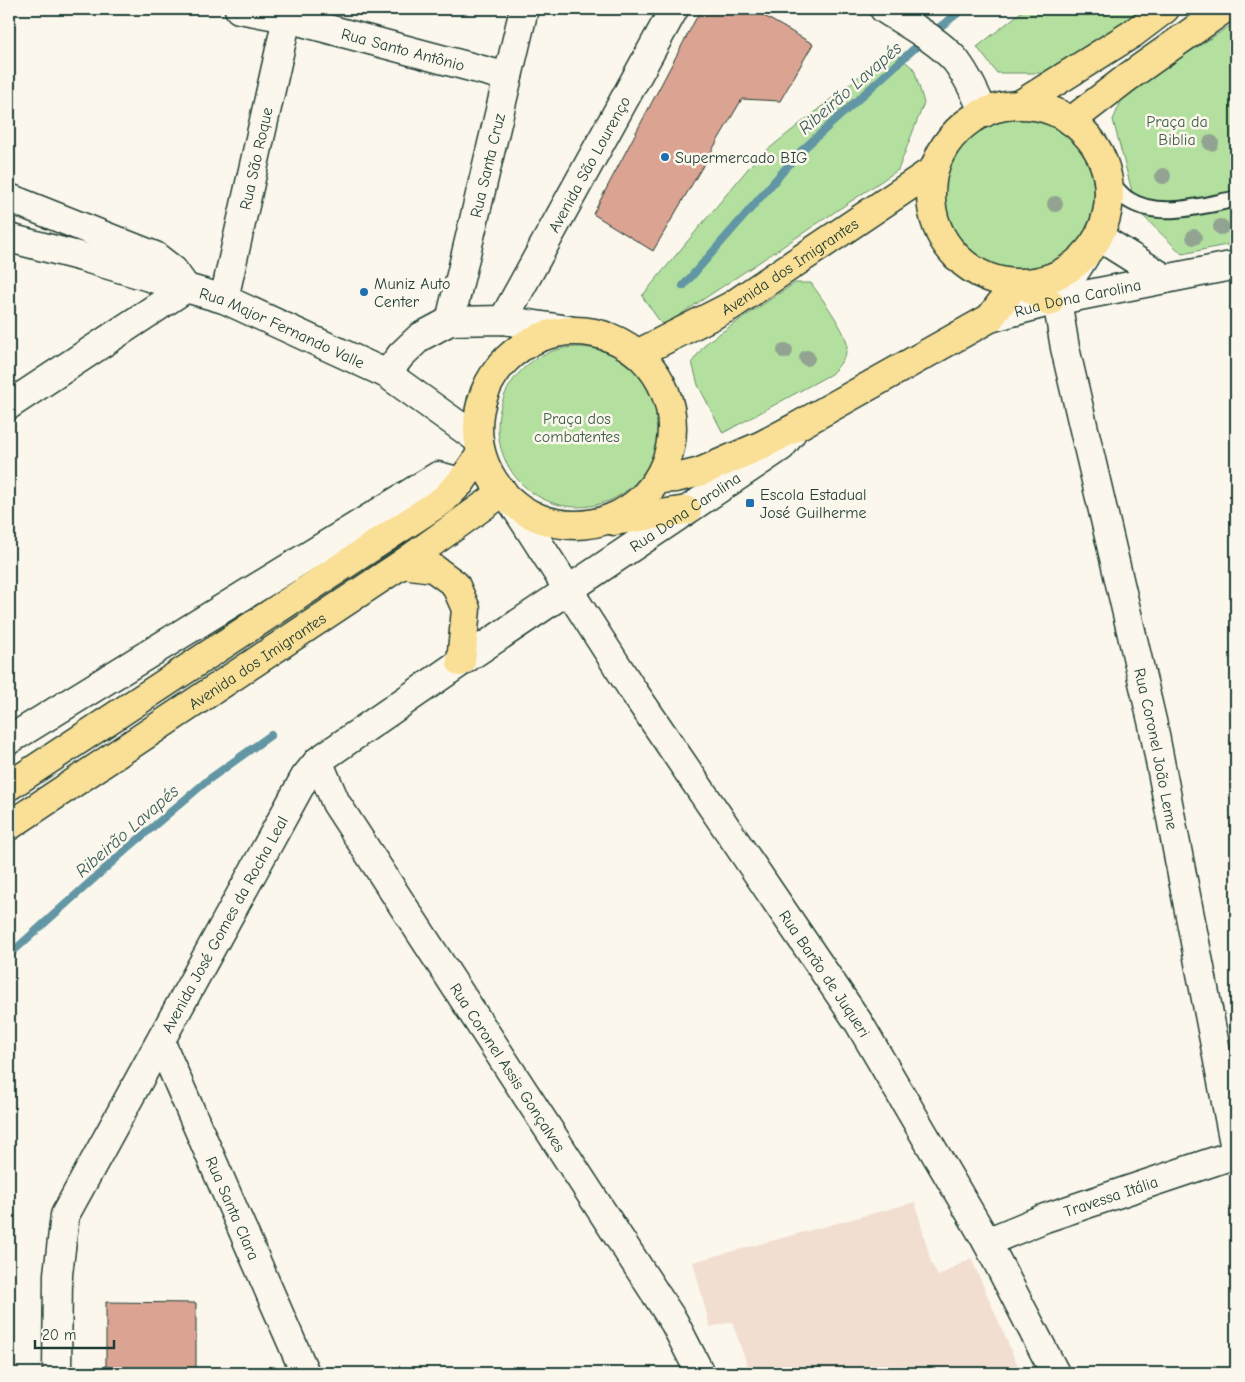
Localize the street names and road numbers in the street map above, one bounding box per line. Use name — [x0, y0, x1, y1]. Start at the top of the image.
street label: Rua Santo Antônio — [339, 25, 467, 75]
street label: Avenida São Lourenço — [545, 93, 634, 236]
street label: Rua São Roque — [236, 106, 277, 212]
street label: Rua Santa Cruz — [467, 112, 509, 219]
street label: Avenida dos Imigrantes — [719, 215, 862, 319]
street label: Rua Dona Carolina — [1012, 276, 1143, 321]
street label: Rua Major Fernando Valle — [197, 284, 367, 372]
street label: Rua Dona Carolina — [627, 469, 744, 556]
street label: Avenida dos Imigrantes — [186, 609, 330, 714]
street label: Rua Coronel João Leme — [1130, 666, 1181, 831]
street label: Avenida José Gomes da Rocha Leal — [159, 813, 292, 1036]
street label: Rua Barão de Juqueri — [775, 907, 873, 1041]
street label: Rua Coronel Assis Gonçalves — [446, 980, 569, 1156]
street label: Rua Santa Clara — [202, 1154, 263, 1263]
street label: Travessa Itália — [1062, 1173, 1160, 1221]

